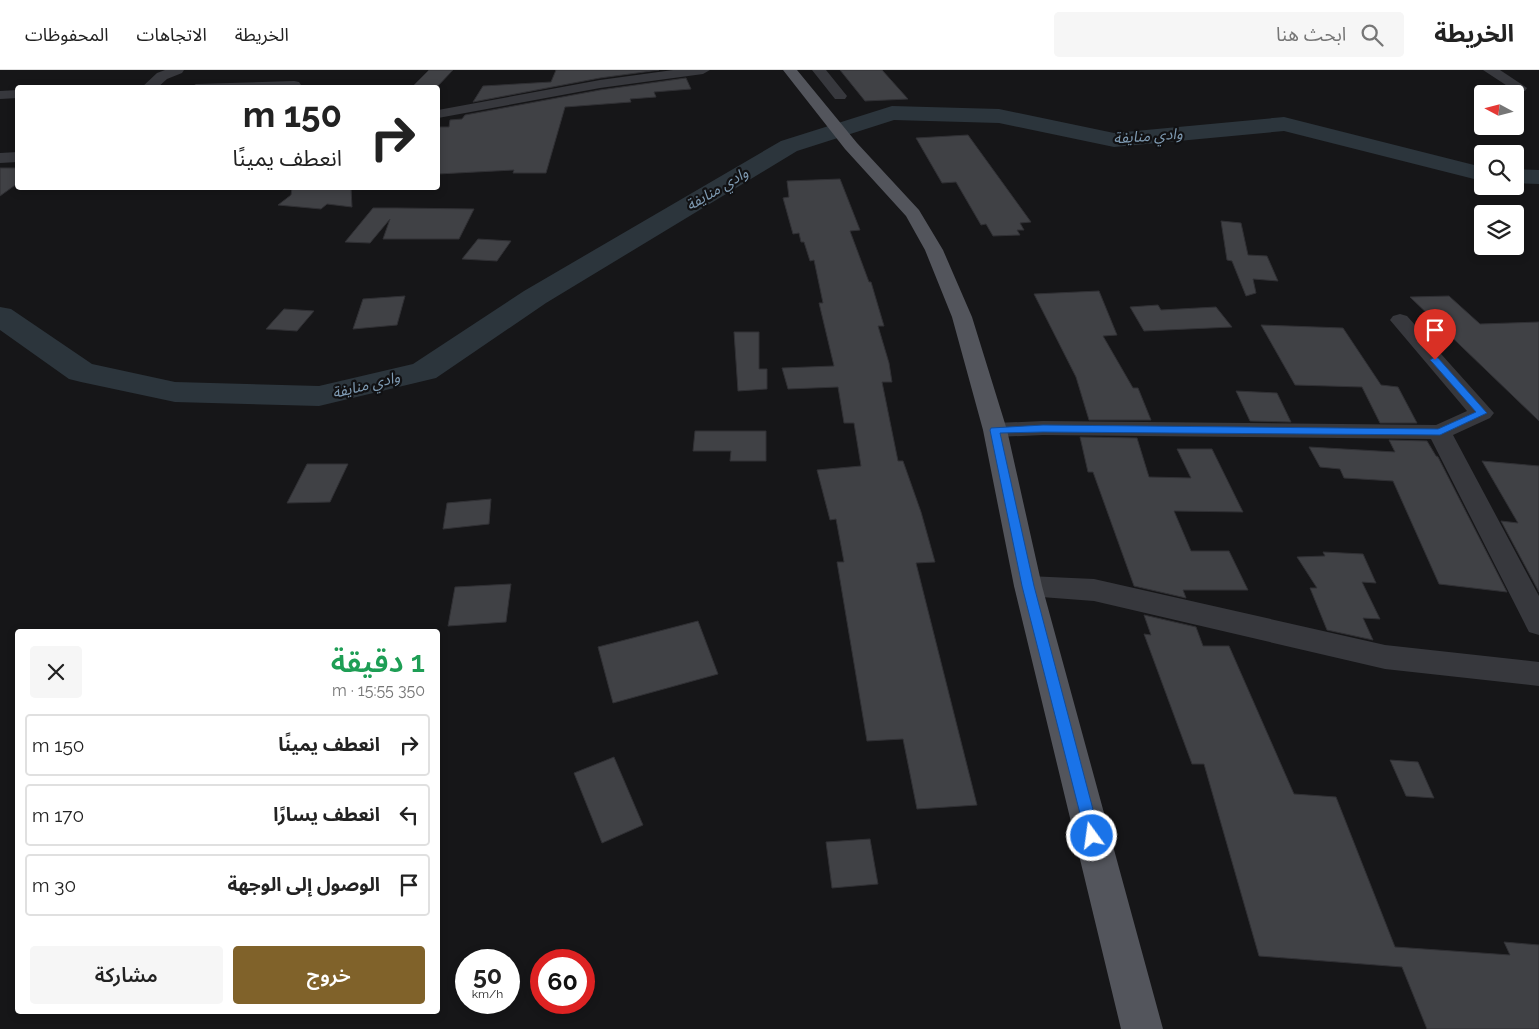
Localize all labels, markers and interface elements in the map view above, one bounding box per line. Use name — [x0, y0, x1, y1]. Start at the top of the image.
search box — [1054, 12, 1404, 57]
text: الخريطة — [1434, 19, 1514, 48]
icon: search — [1358, 21, 1386, 49]
text: ابحث هنا — [1276, 23, 1346, 45]
text: المحفوظات — [25, 24, 109, 45]
text: الاتجاهات — [137, 24, 207, 45]
text: الخريطة — [235, 24, 289, 45]
north arrow — [1474, 85, 1524, 135]
map controls — [1474, 85, 1524, 255]
text: 150 m — [243, 94, 342, 135]
icon: right — [360, 105, 425, 170]
water label: وادي منايفة — [1113, 125, 1184, 150]
text: انعطف يمينًا — [233, 145, 342, 171]
button: search — [1474, 145, 1524, 195]
water label: وادي منايفة — [683, 163, 753, 217]
button: layers — [1474, 205, 1524, 255]
pin — [1414, 309, 1456, 360]
icon: arrive — [1421, 316, 1449, 344]
water label: وادي منايفة — [330, 368, 403, 405]
text: 1 دقيقة — [331, 644, 425, 679]
button: close — [30, 646, 82, 698]
text: 350 m · 15:55 — [332, 681, 425, 700]
icon: right — [395, 731, 423, 759]
text: انعطف يمينًا — [278, 733, 380, 755]
text: 150 m — [32, 734, 84, 756]
icon: left — [395, 801, 423, 829]
text: انعطف يسارًا — [273, 803, 380, 825]
text: 170 m — [32, 804, 84, 826]
position arrow — [1065, 809, 1117, 861]
icon: arrive — [395, 871, 423, 899]
text: الوصول إلى الوجهة — [227, 873, 380, 895]
text: 30 m — [32, 874, 76, 896]
button: مشاركة — [30, 946, 223, 1004]
button: خروج — [233, 946, 425, 1004]
speed limit sign: 60 — [530, 949, 595, 1014]
text: 50 — [473, 960, 502, 990]
text: km/h — [472, 987, 503, 1001]

